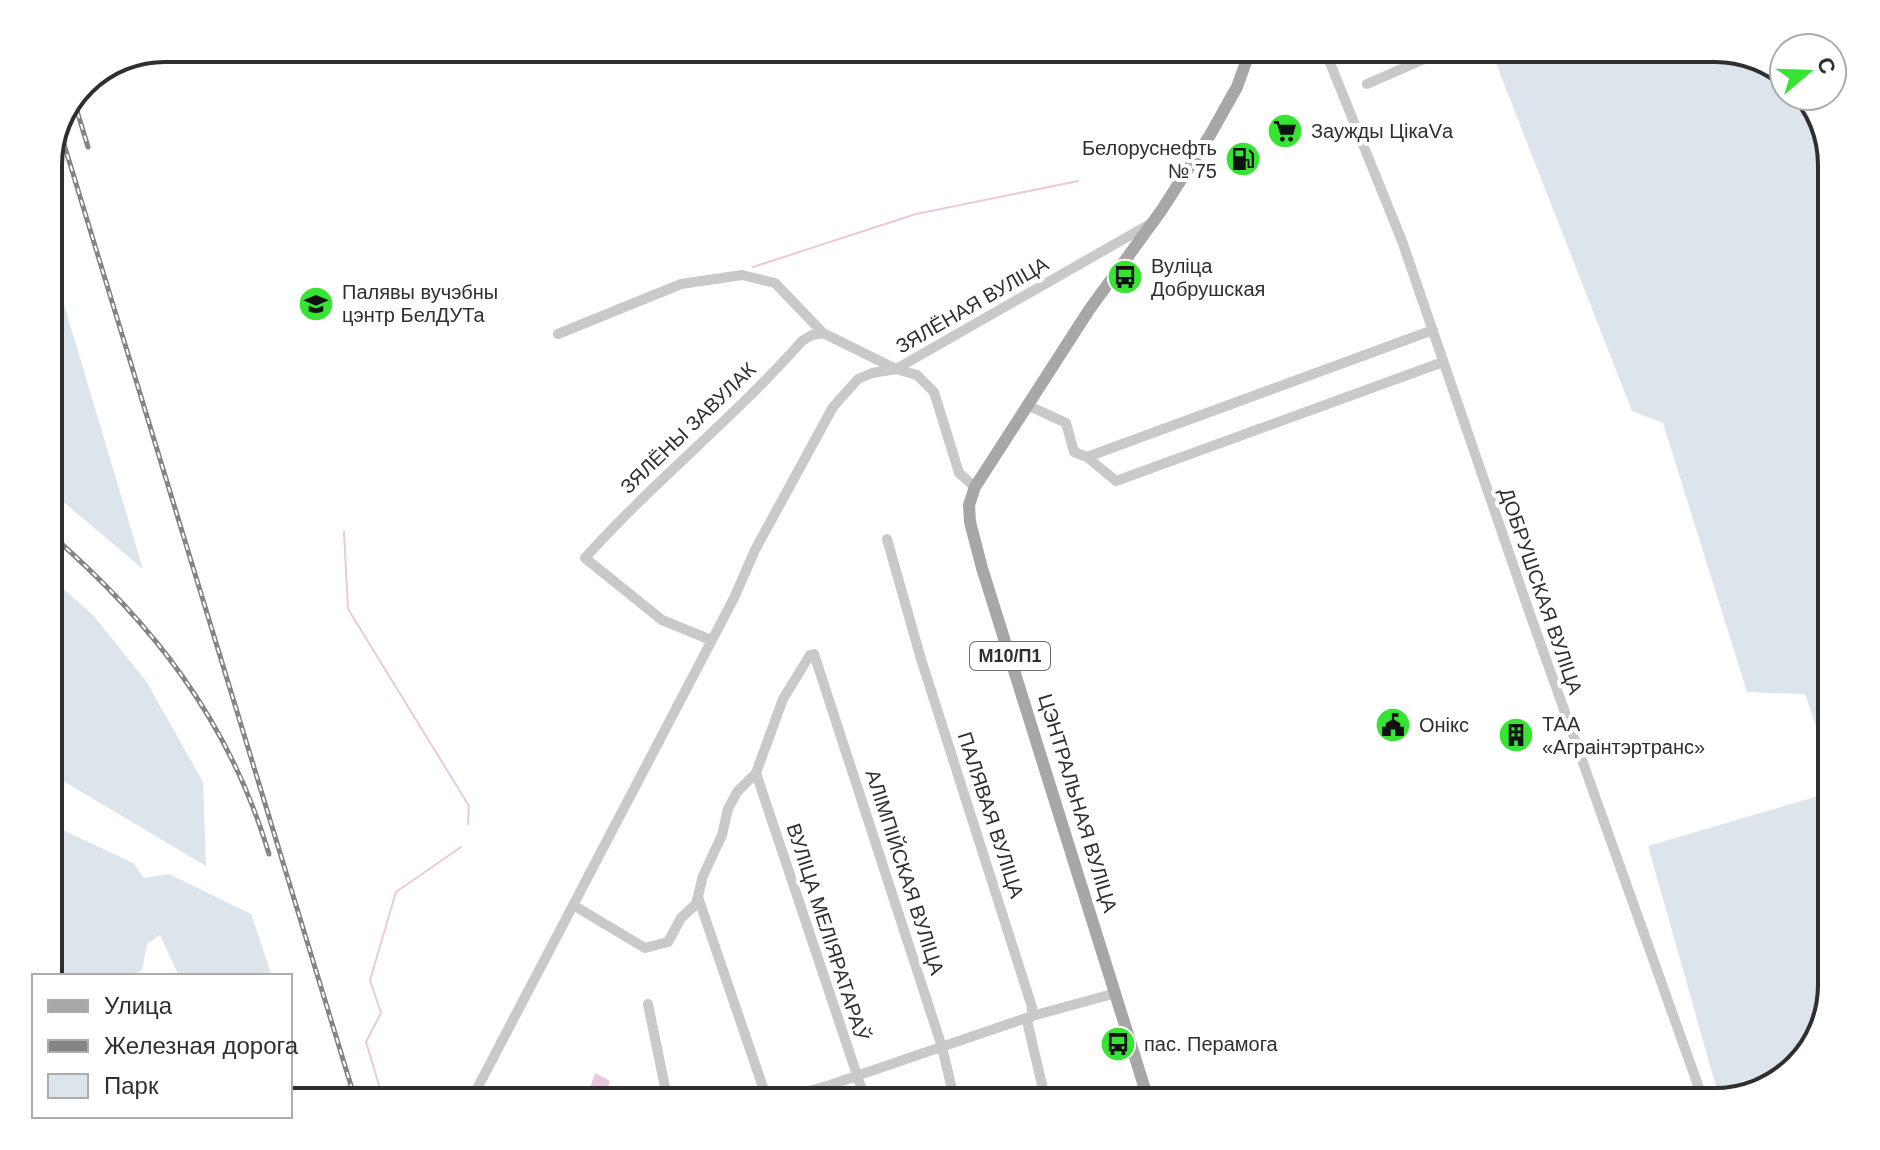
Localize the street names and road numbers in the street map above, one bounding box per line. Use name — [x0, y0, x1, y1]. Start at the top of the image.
street label: ЗЯЛЁНАЯ ВУЛІЦА — [892, 252, 1053, 358]
street label: ЗЯЛЁНЫ ЗАВУЛАК — [616, 358, 760, 498]
street label: ДОБРУШСКАЯ ВУЛІЦА — [1495, 485, 1587, 698]
road number: М10/П1 — [970, 642, 1050, 670]
street label: ЦЭНТРАЛЬНАЯ ВУЛІЦА — [1034, 691, 1122, 915]
street label: ПАЛЯВАЯ ВУЛІЦА — [954, 729, 1028, 901]
street label: АЛІМПІЙСКАЯ ВУЛІЦА — [861, 766, 950, 978]
street label: ВУЛІЦА МЕЛІЯРАТАРАЎ — [782, 820, 875, 1044]

